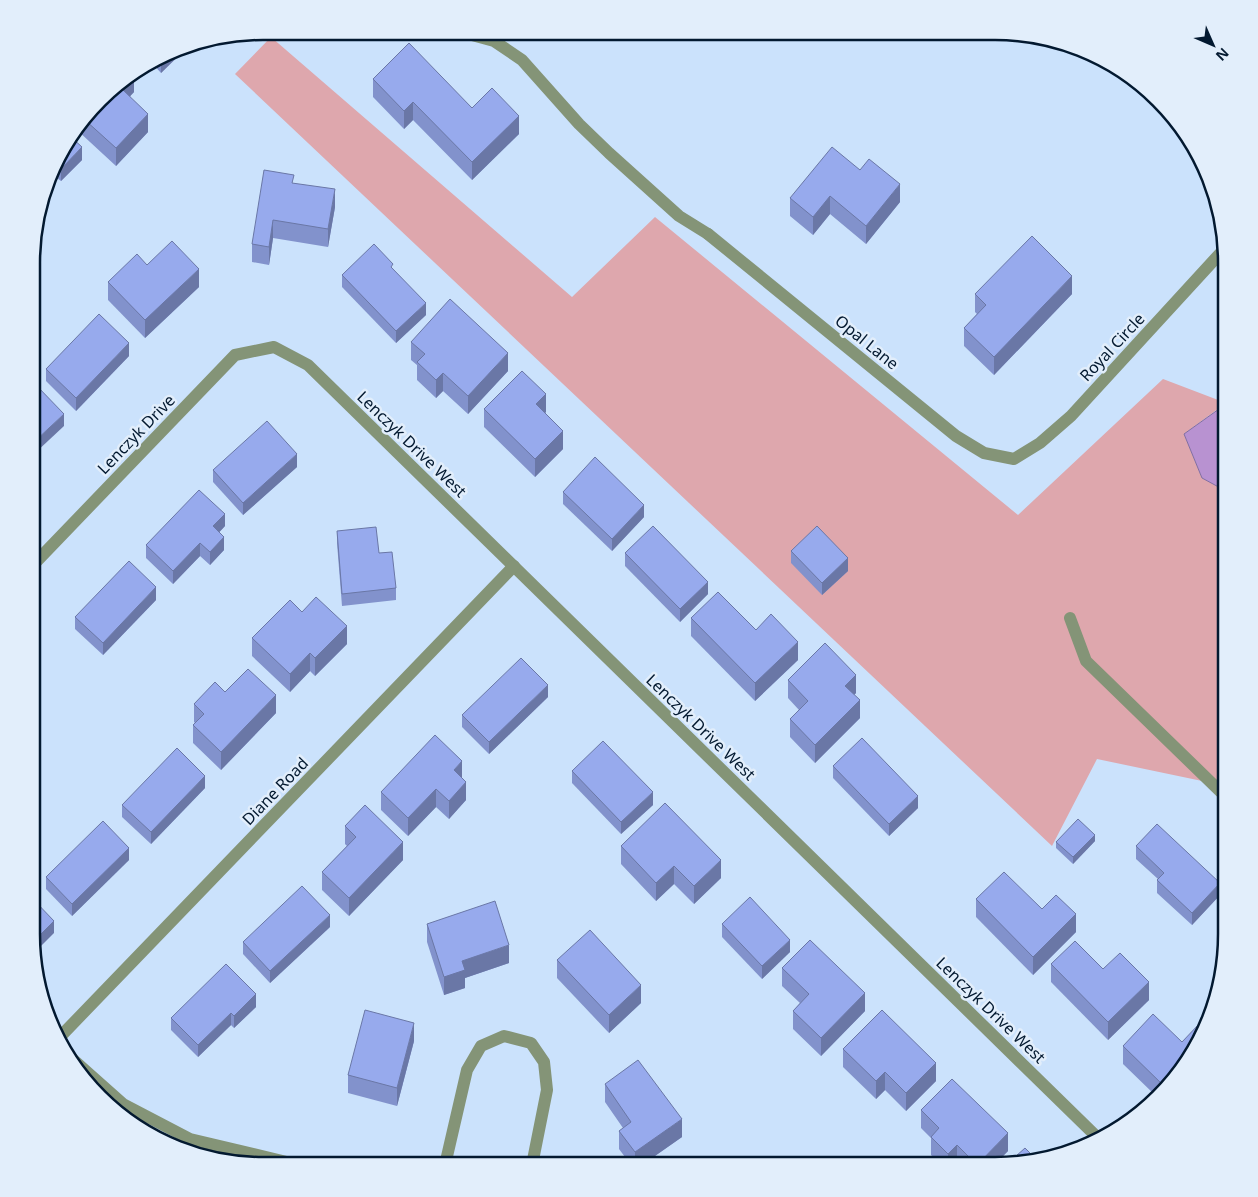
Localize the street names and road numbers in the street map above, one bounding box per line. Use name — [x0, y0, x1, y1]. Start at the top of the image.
street label: Royal Circle — [1075, 308, 1149, 386]
street label: Opal Lane — [831, 310, 903, 374]
street label: Lenczyk Drive West — [353, 386, 472, 502]
street label: Lenczyk Drive — [92, 389, 180, 479]
street label: Lenczyk Drive West — [642, 669, 761, 785]
street label: Diane Road — [237, 752, 313, 830]
street label: Lenczyk Drive West — [932, 952, 1051, 1068]

